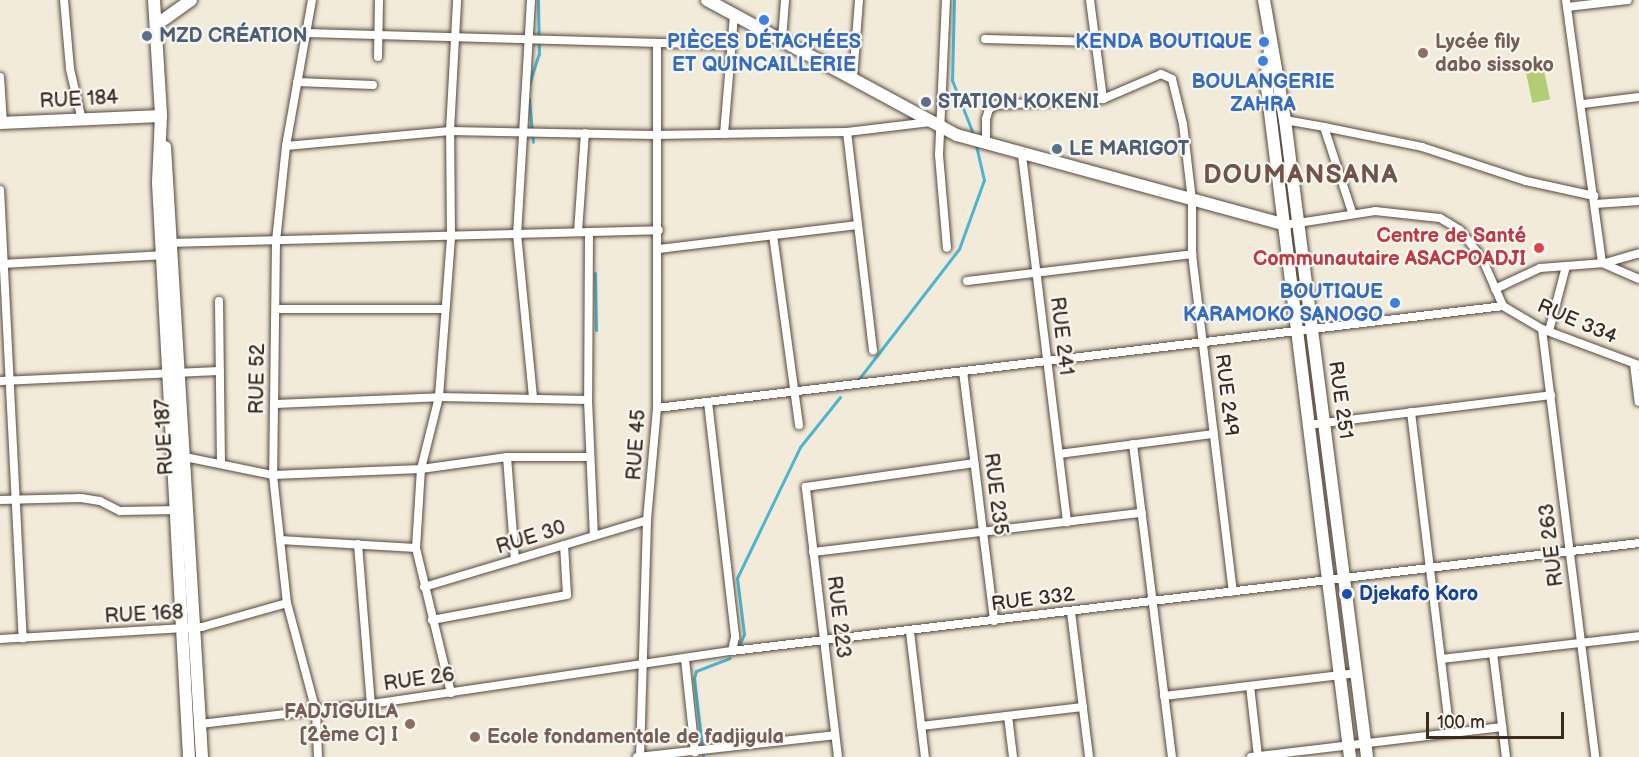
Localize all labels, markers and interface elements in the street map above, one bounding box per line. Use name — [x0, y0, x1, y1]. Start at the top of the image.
marker: PIÈCES DÉTACHÉES ET QUINCAILLERIE — [757, 13, 771, 27]
place label: MZD CRÉATION — [159, 24, 307, 48]
marker: MZD CRÉATION — [140, 29, 154, 43]
place label: PIÈCES DÉTACHÉES ET QUINCAILLERIE — [667, 30, 861, 77]
place label: KENDA BOUTIQUE — [1075, 30, 1252, 54]
place label: Lycée fily dabo sissoko — [1435, 30, 1554, 77]
marker: KENDA BOUTIQUE — [1257, 35, 1271, 49]
marker: Lycée fily dabo sissoko — [1416, 46, 1430, 60]
marker: BOULANGERIE ZAHRA — [1256, 54, 1270, 68]
place label: BOULANGERIE ZAHRA — [1192, 70, 1334, 117]
street label: RUE 184 — [39, 86, 119, 114]
place label: STATION KOKENI — [938, 90, 1099, 114]
marker: STATION KOKENI — [919, 95, 933, 109]
place label: LE MARIGOT — [1069, 137, 1189, 161]
marker: LE MARIGOT — [1050, 142, 1064, 156]
district label: DOUMANSANA — [1203, 160, 1399, 192]
place label: Centre de Santé Communautaire ASACPOADJI — [1253, 225, 1526, 272]
marker: Centre de Santé Communautaire ASACPOADJI — [1530, 239, 1548, 257]
place label: BOUTIQUE KARAMOKO SANOGO — [1183, 280, 1383, 327]
street label: RUE 334 — [1534, 294, 1620, 350]
street label: RUE 241 — [1044, 295, 1078, 377]
marker: BOUTIQUE KARAMOKO SANOGO — [1388, 296, 1402, 310]
street label: RUE 52 — [245, 343, 271, 415]
street label: RUE 249 — [1209, 352, 1243, 438]
street label: RUE 251 — [1323, 359, 1357, 441]
street label: RUE 187 — [151, 398, 179, 476]
street label: RUE 45 — [623, 409, 651, 481]
street label: RUE 235 — [978, 452, 1012, 536]
street label: RUE 263 — [1535, 502, 1569, 588]
street label: RUE 30 — [493, 516, 569, 560]
street label: RUE 223 — [821, 574, 855, 660]
place label: Djekafo Koro — [1359, 582, 1478, 606]
street label: RUE 332 — [990, 583, 1076, 617]
marker: Djekafo Koro — [1340, 587, 1354, 601]
street label: RUE 168 — [104, 601, 184, 629]
street label: RUE 26 — [382, 663, 456, 697]
place label: FADJIGUILA [2ème C] I — [284, 700, 398, 747]
scale bar — [1429, 700, 1567, 738]
text: 100 m — [1437, 712, 1485, 733]
marker: FADJIGUILA [2ème C] I — [403, 717, 417, 731]
place label: Ecole fondamentale de fadjigula — [487, 725, 784, 749]
marker: Ecole fondamentale de fadjigula — [468, 730, 482, 744]

